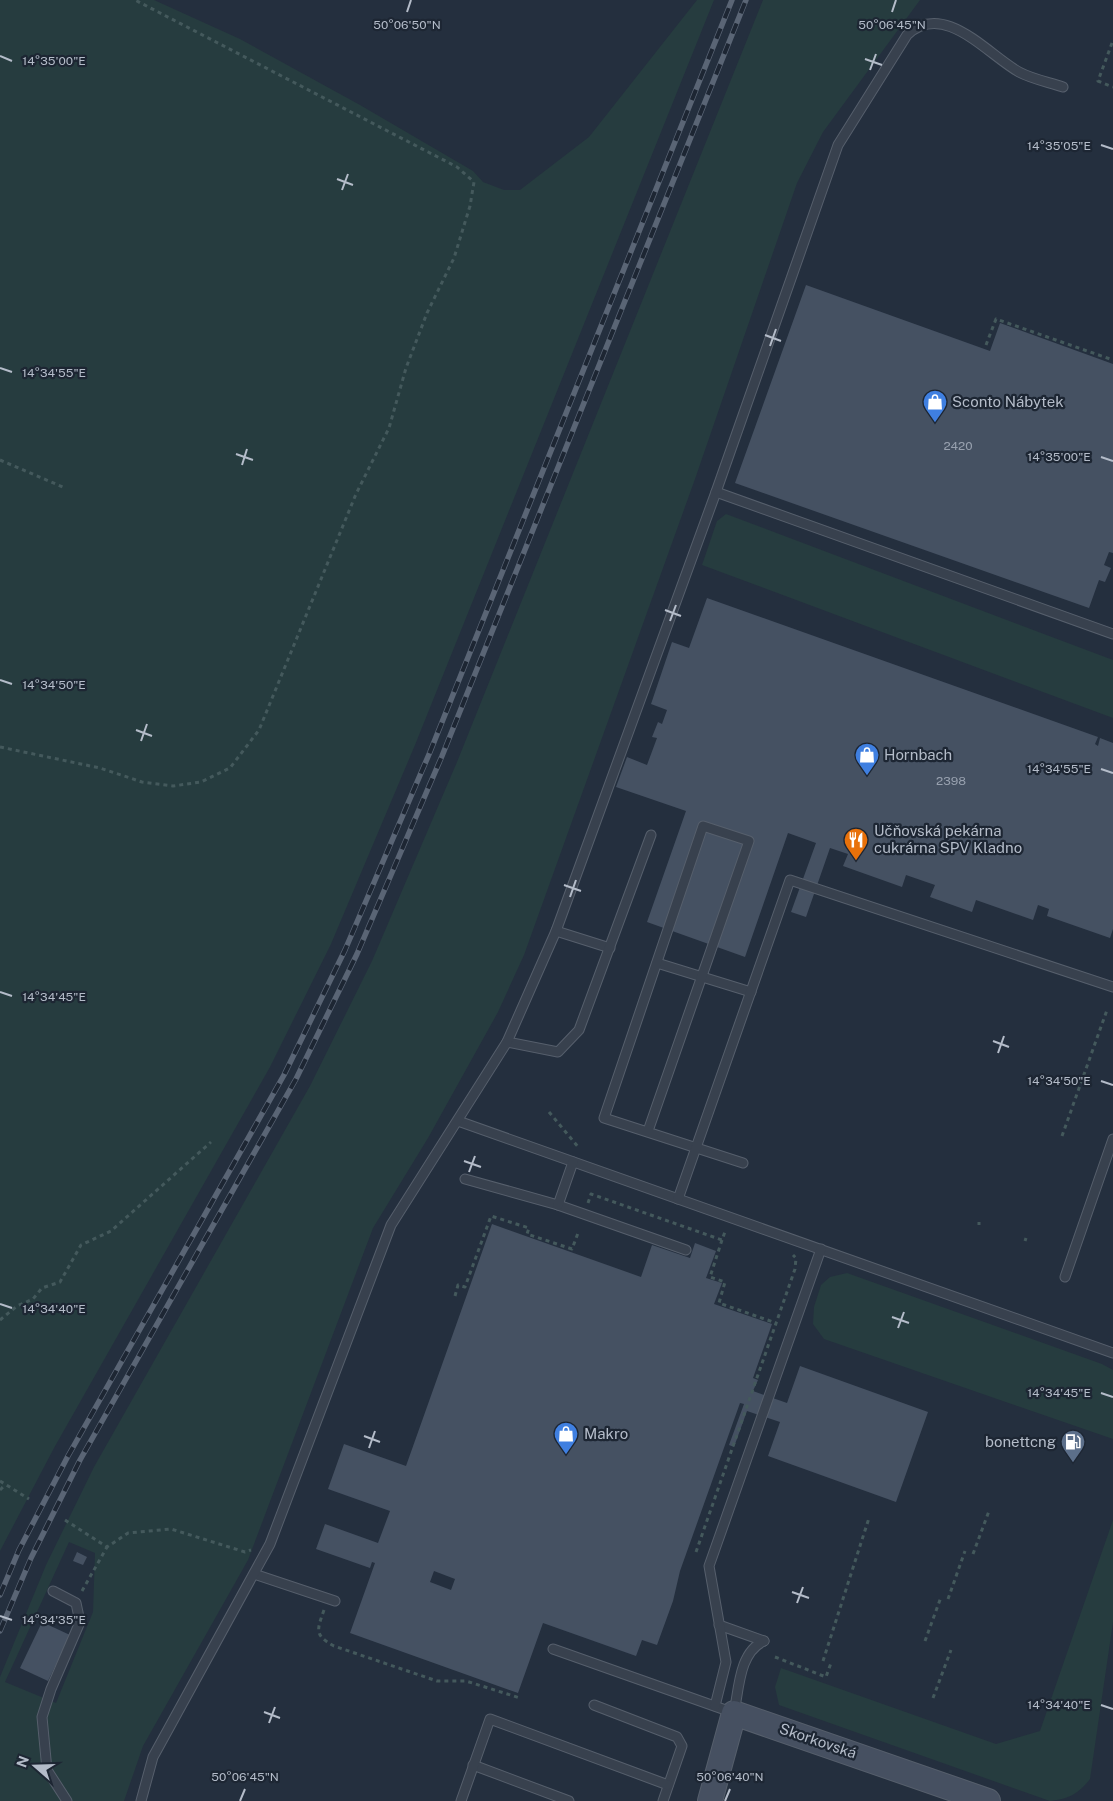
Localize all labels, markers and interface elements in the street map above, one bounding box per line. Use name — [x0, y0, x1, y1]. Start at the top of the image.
text: 50°06'50"N — [373, 18, 441, 32]
text: 50°06'45"N — [858, 18, 926, 32]
text: 14°35'00"E — [22, 54, 86, 68]
text: 14°35'05"E — [1027, 139, 1091, 153]
text: 14°34'55"E — [22, 366, 86, 380]
shop icon: Sconto Nábytek — [922, 389, 948, 423]
place label: Sconto Nábytek — [952, 393, 1064, 410]
house number: 2420 — [943, 439, 973, 453]
text: 14°35'00"E — [1027, 450, 1091, 464]
text: 14°34'50"E — [22, 678, 86, 692]
shop icon: Hornbach — [854, 742, 880, 776]
place label: Hornbach — [884, 746, 952, 763]
text: 14°34'55"E — [1027, 762, 1091, 776]
house number: 2398 — [936, 774, 966, 788]
place label: Učňovská pekárna cukrárna SPV Kladno — [874, 822, 1022, 856]
restaurant icon: Učňovská pekárna cukrárna SPV Kladno — [843, 827, 869, 861]
text: 14°34'45"E — [22, 990, 86, 1004]
text: 14°34'50"E — [1027, 1074, 1091, 1088]
text: 14°34'40"E — [22, 1302, 86, 1316]
text: 14°34'45"E — [1027, 1386, 1091, 1400]
shop icon: Makro — [553, 1421, 579, 1455]
place label: Makro — [584, 1425, 628, 1442]
fuel station icon: bonettcng — [1060, 1429, 1086, 1463]
place label: bonettcng — [985, 1433, 1056, 1450]
text: 14°34'35"E — [22, 1613, 86, 1627]
text: 14°34'40"E — [1027, 1698, 1091, 1712]
street label: Skorkovská — [777, 1719, 859, 1762]
north arrow — [10, 1741, 60, 1791]
text: N — [13, 1754, 32, 1769]
text: 50°06'45"N — [211, 1770, 279, 1784]
text: 50°06'40"N — [696, 1770, 764, 1784]

